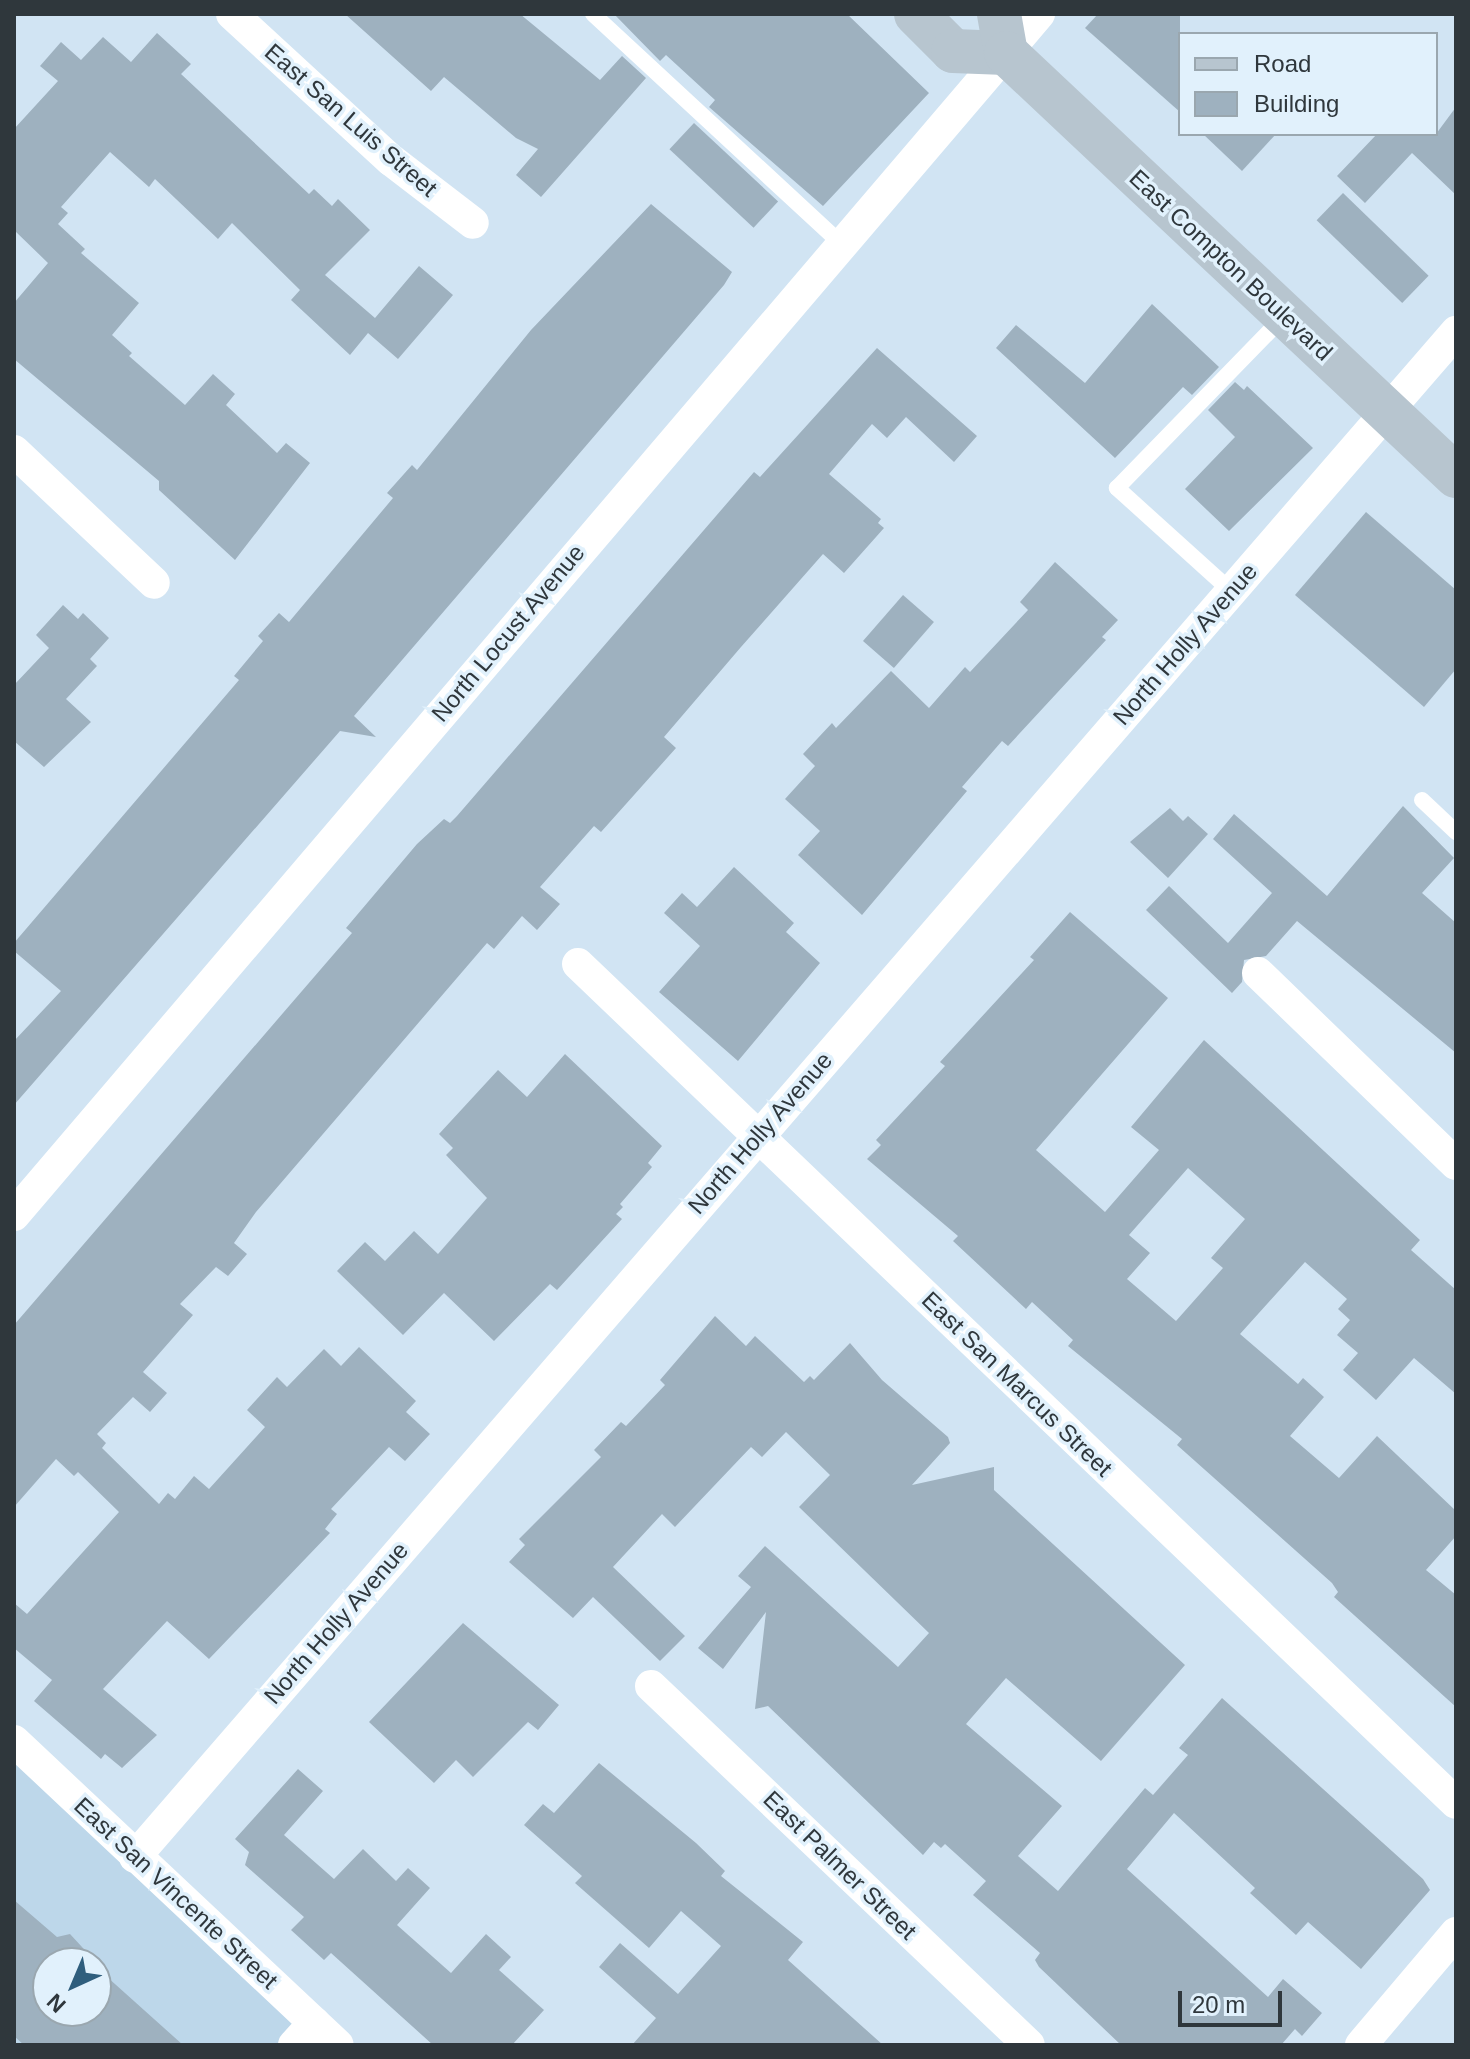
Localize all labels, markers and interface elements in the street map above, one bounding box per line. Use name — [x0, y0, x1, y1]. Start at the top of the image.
legend — [1178, 32, 1438, 136]
street label: East San Luis Street — [259, 37, 443, 203]
text: Road — [1254, 50, 1311, 77]
text: Building — [1254, 90, 1339, 117]
street label: East Compton Boulevard — [1124, 163, 1338, 367]
street label: North Locust Avenue — [425, 538, 591, 728]
street label: North Holly Avenue — [1106, 557, 1264, 731]
street label: North Holly Avenue — [681, 1046, 839, 1220]
street label: East San Marcus Street — [916, 1286, 1118, 1482]
street label: North Holly Avenue — [257, 1536, 415, 1710]
street label: East Palmer Street — [758, 1785, 922, 1945]
street label: East San Vincente Street — [68, 1791, 284, 1995]
north arrow — [32, 1947, 112, 2027]
scale bar — [1182, 1975, 1286, 2025]
text: N — [42, 1989, 71, 2018]
text: 20 m — [1192, 1991, 1245, 2018]

